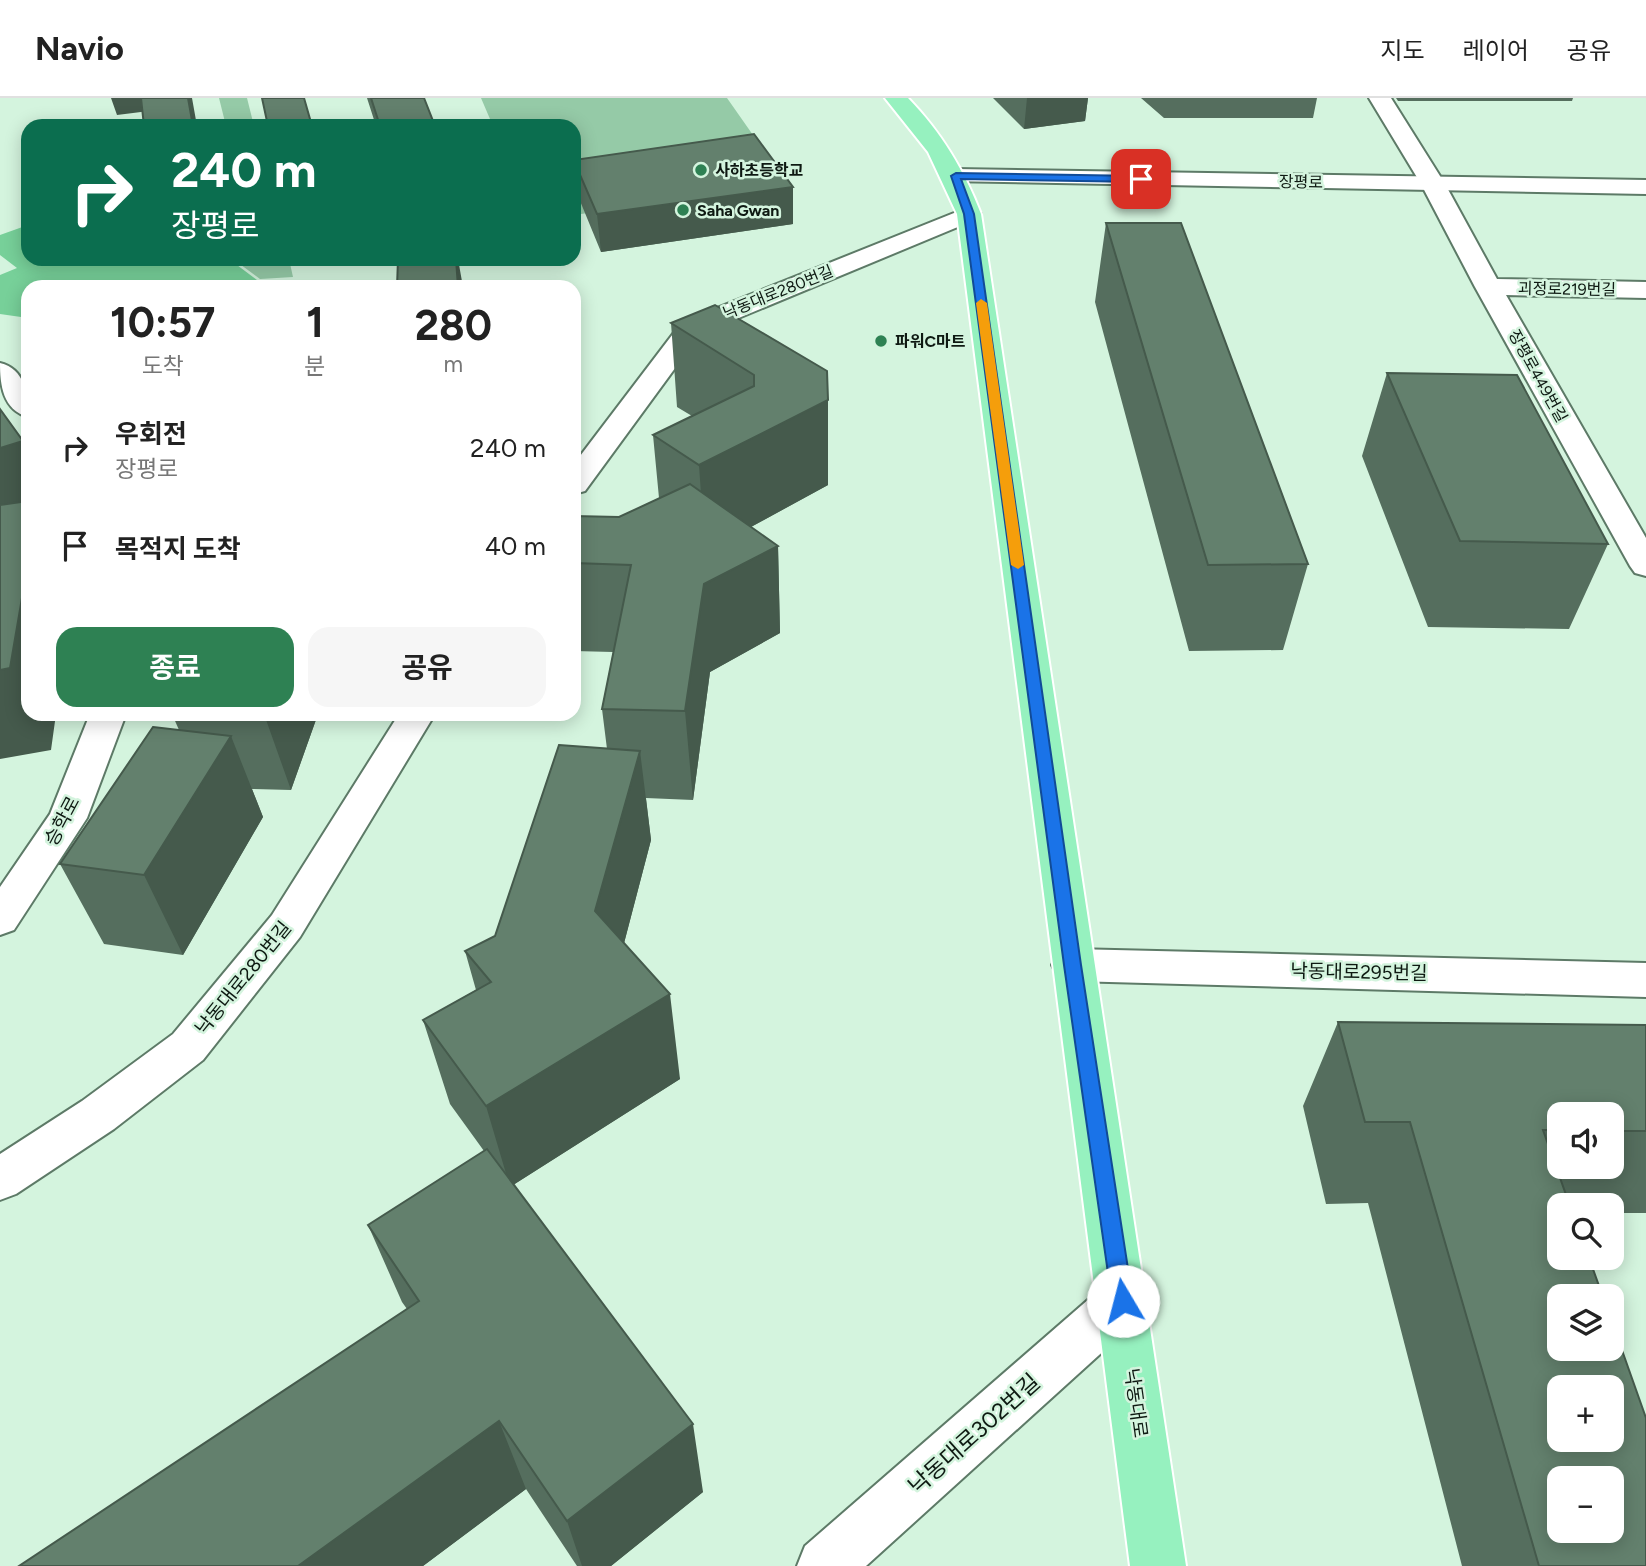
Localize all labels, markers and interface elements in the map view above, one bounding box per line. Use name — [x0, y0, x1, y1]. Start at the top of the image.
text: Navio — [35, 29, 124, 68]
text: 지도 — [1380, 36, 1425, 65]
text: 레이어 — [1463, 36, 1529, 65]
text: 공유 — [1567, 36, 1611, 65]
text: 240 m — [171, 140, 317, 199]
icon: right — [56, 147, 147, 238]
pin — [1111, 149, 1171, 209]
icon: arrive — [1122, 160, 1160, 198]
place label: 사하초등학교 — [715, 161, 804, 180]
marker: 사하초등학교 — [693, 162, 709, 178]
street label: 장평로 — [1279, 172, 1324, 192]
place label: Saha Gwan — [697, 201, 779, 220]
marker: Saha Gwan — [675, 202, 691, 218]
text: 장평로 — [171, 207, 259, 245]
street label: 낙동대로280번길 — [720, 261, 836, 323]
street label: 괴정로219번길 — [1518, 279, 1616, 299]
text: 10:57 — [110, 297, 215, 348]
text: 1 — [306, 297, 324, 348]
text: 280 — [415, 300, 492, 351]
street label: 장평로449번길 — [1505, 327, 1571, 425]
place label: 파워C마트 — [895, 332, 966, 351]
marker: 파워C마트 — [873, 333, 889, 349]
text: m — [443, 350, 463, 378]
text: 도착 — [142, 352, 184, 380]
text: 분 — [304, 352, 326, 380]
text: 우회전 — [115, 418, 187, 450]
icon: right — [56, 429, 94, 467]
text: 240 m — [470, 432, 546, 464]
text: 장평로 — [115, 455, 178, 483]
icon: arrive — [56, 527, 94, 565]
text: 40 m — [485, 530, 546, 562]
text: 목적지 도착 — [115, 533, 241, 565]
button: 종료 — [56, 627, 294, 707]
button: 공유 — [308, 627, 546, 707]
street label: 승학로 — [40, 792, 84, 850]
street label: 낙동대로280번길 — [190, 917, 296, 1039]
street label: 낙동대로295번길 — [1290, 959, 1428, 985]
map controls — [1547, 1102, 1624, 1543]
button: sound — [1547, 1102, 1624, 1179]
button: search — [1547, 1193, 1624, 1270]
position arrow — [1086, 1264, 1160, 1338]
button: layers — [1547, 1284, 1624, 1361]
street label: 낙동대로 — [1120, 1367, 1152, 1439]
street label: 낙동대로302번길 — [903, 1368, 1045, 1500]
button: + — [1547, 1375, 1624, 1452]
button: − — [1547, 1466, 1624, 1543]

